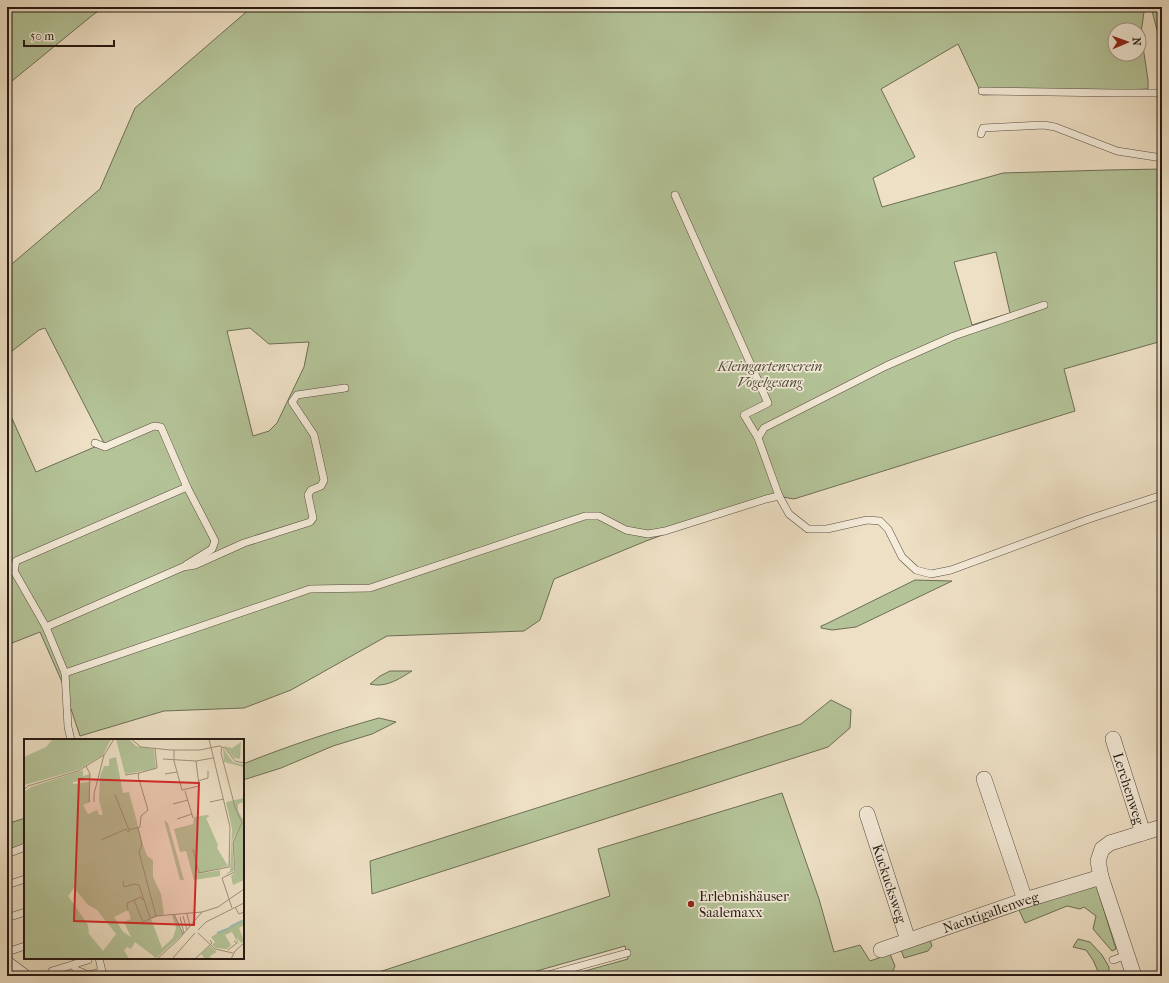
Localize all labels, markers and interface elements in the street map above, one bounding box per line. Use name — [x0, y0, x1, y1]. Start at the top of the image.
scale bar — [24, 22, 114, 48]
north arrow — [1107, 22, 1147, 62]
text: 50 m — [30, 29, 54, 43]
text: N — [1130, 37, 1143, 47]
park label: Kleingartenverein Vogelgesang — [717, 358, 823, 391]
inset map — [24, 739, 244, 959]
street label: Lerchenweg — [1109, 751, 1148, 827]
street label: Kuckucksweg — [868, 842, 910, 926]
place label: Erlebnishäuser Saalemaxx — [699, 888, 789, 921]
street label: Nachtigallenweg — [940, 888, 1041, 937]
marker: Erlebnishäuser Saalemaxx — [686, 899, 696, 909]

